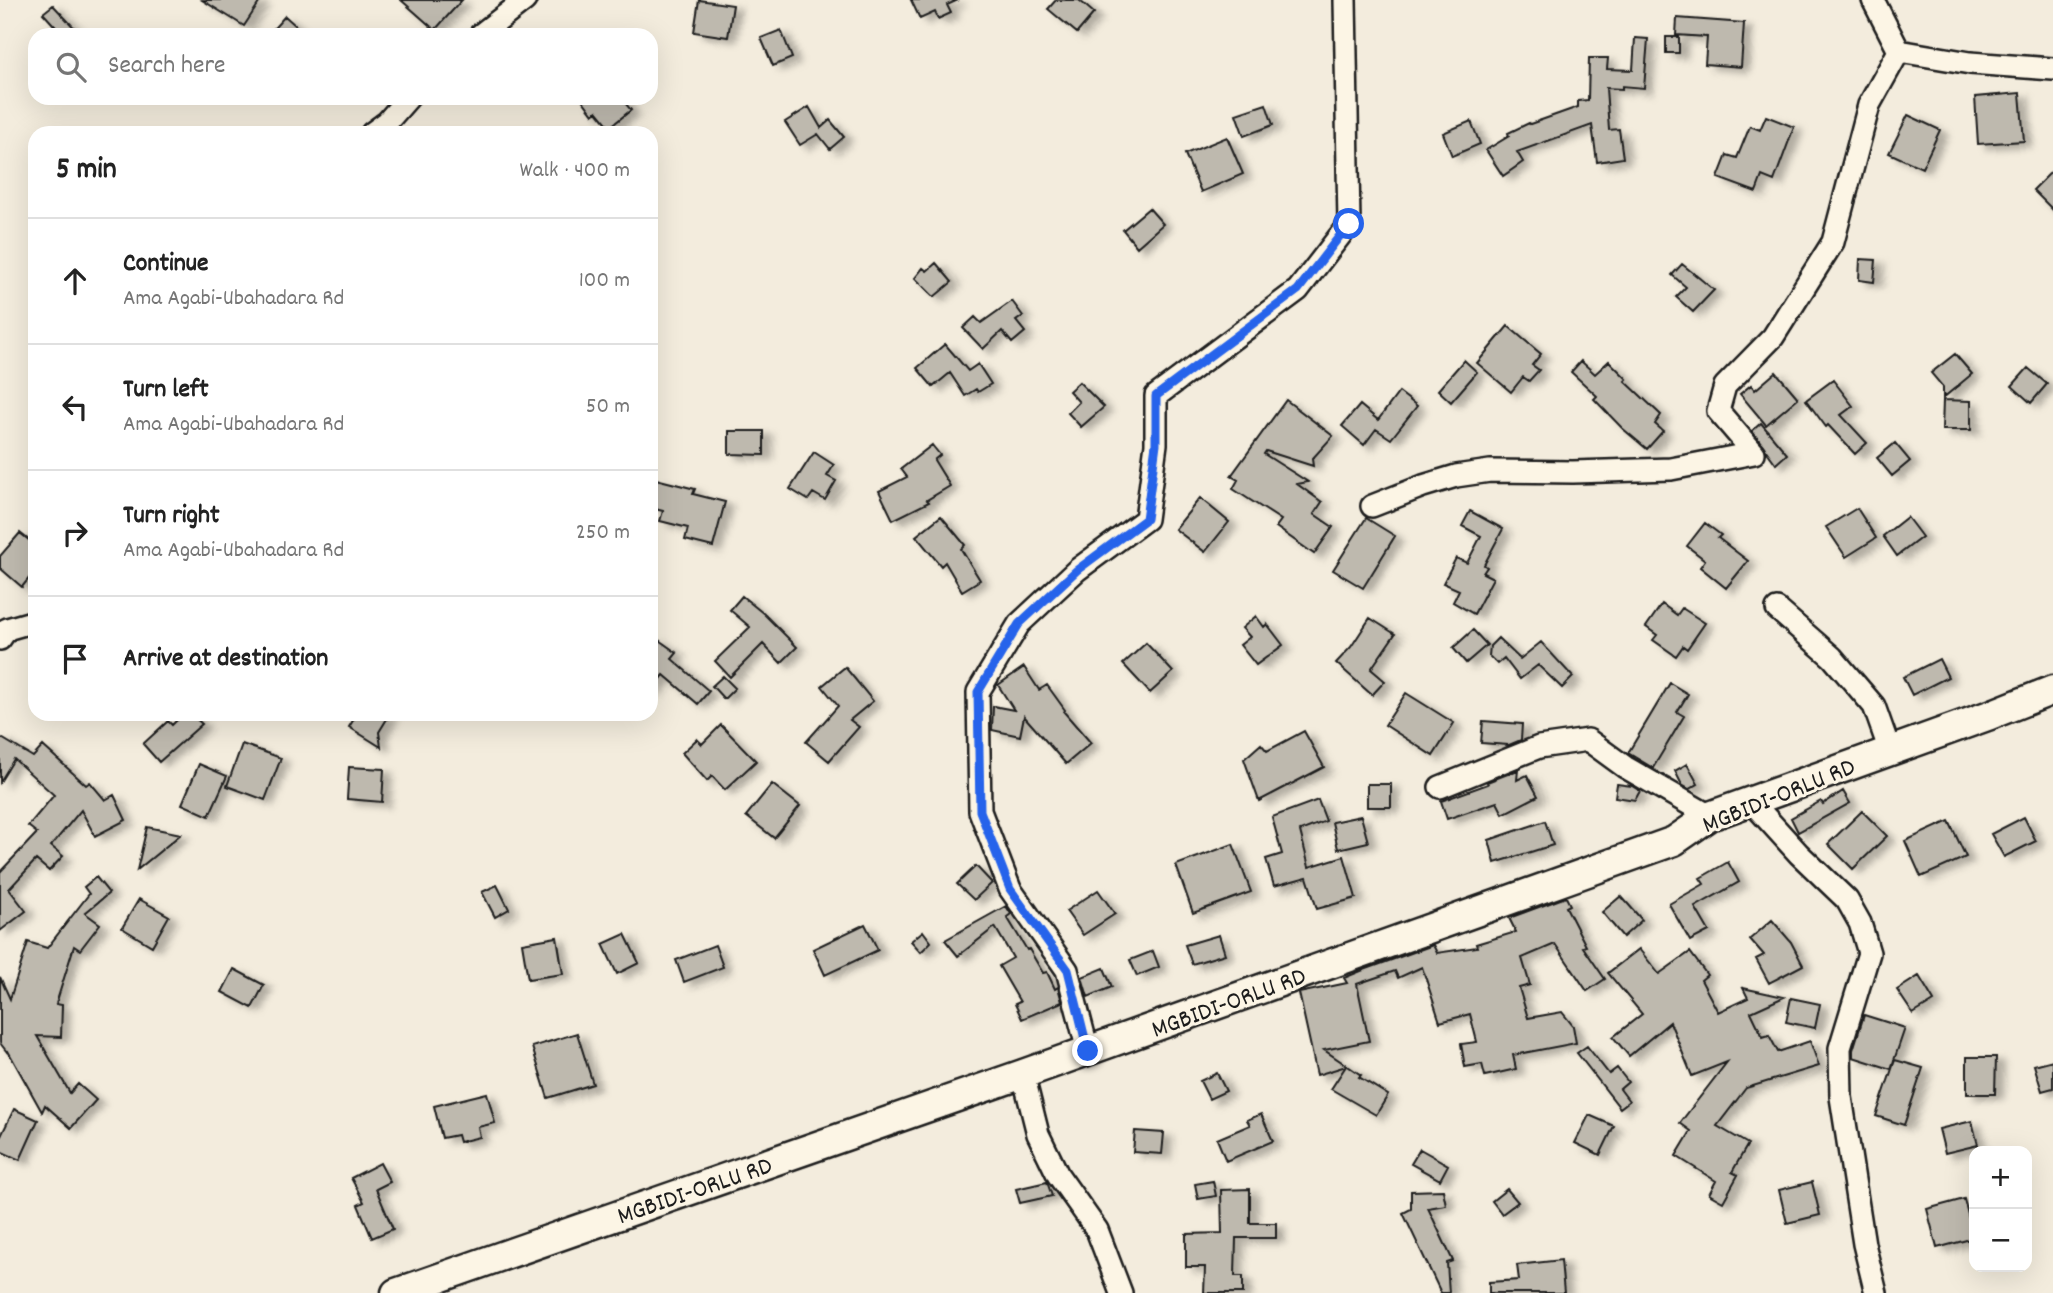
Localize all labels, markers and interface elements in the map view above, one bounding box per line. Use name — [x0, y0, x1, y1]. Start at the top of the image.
search box — [28, 28, 658, 105]
icon: search — [52, 48, 90, 86]
text: Search here — [108, 48, 226, 85]
text: 5 min — [56, 150, 117, 193]
text: Walk · 400 m — [520, 155, 630, 188]
route start — [1333, 208, 1364, 239]
text: Continue — [123, 246, 208, 283]
icon: ahead — [56, 262, 94, 300]
text: 100 m — [579, 265, 630, 298]
text: Ama Agabi-Ubahadara Rd — [123, 283, 344, 316]
text: Turn left — [123, 372, 209, 409]
icon: left — [56, 388, 94, 426]
text: 50 m — [586, 391, 630, 424]
text: Ama Agabi-Ubahadara Rd — [123, 409, 344, 442]
text: Turn right — [123, 498, 220, 535]
icon: right — [56, 514, 94, 552]
text: 250 m — [576, 517, 630, 550]
text: Ama Agabi-Ubahadara Rd — [123, 535, 344, 568]
icon: arrive — [56, 640, 94, 678]
text: Arrive at destination — [123, 641, 328, 678]
street label: MGBIDI-ORLU RD — [1697, 750, 1861, 845]
street label: MGBIDI-ORLU RD — [1147, 959, 1312, 1049]
route end — [1072, 1035, 1103, 1066]
map controls — [1969, 1146, 2032, 1272]
button: + — [1969, 1146, 2032, 1209]
street label: MGBIDI-ORLU RD — [613, 1148, 778, 1236]
button: − — [1969, 1209, 2032, 1272]

